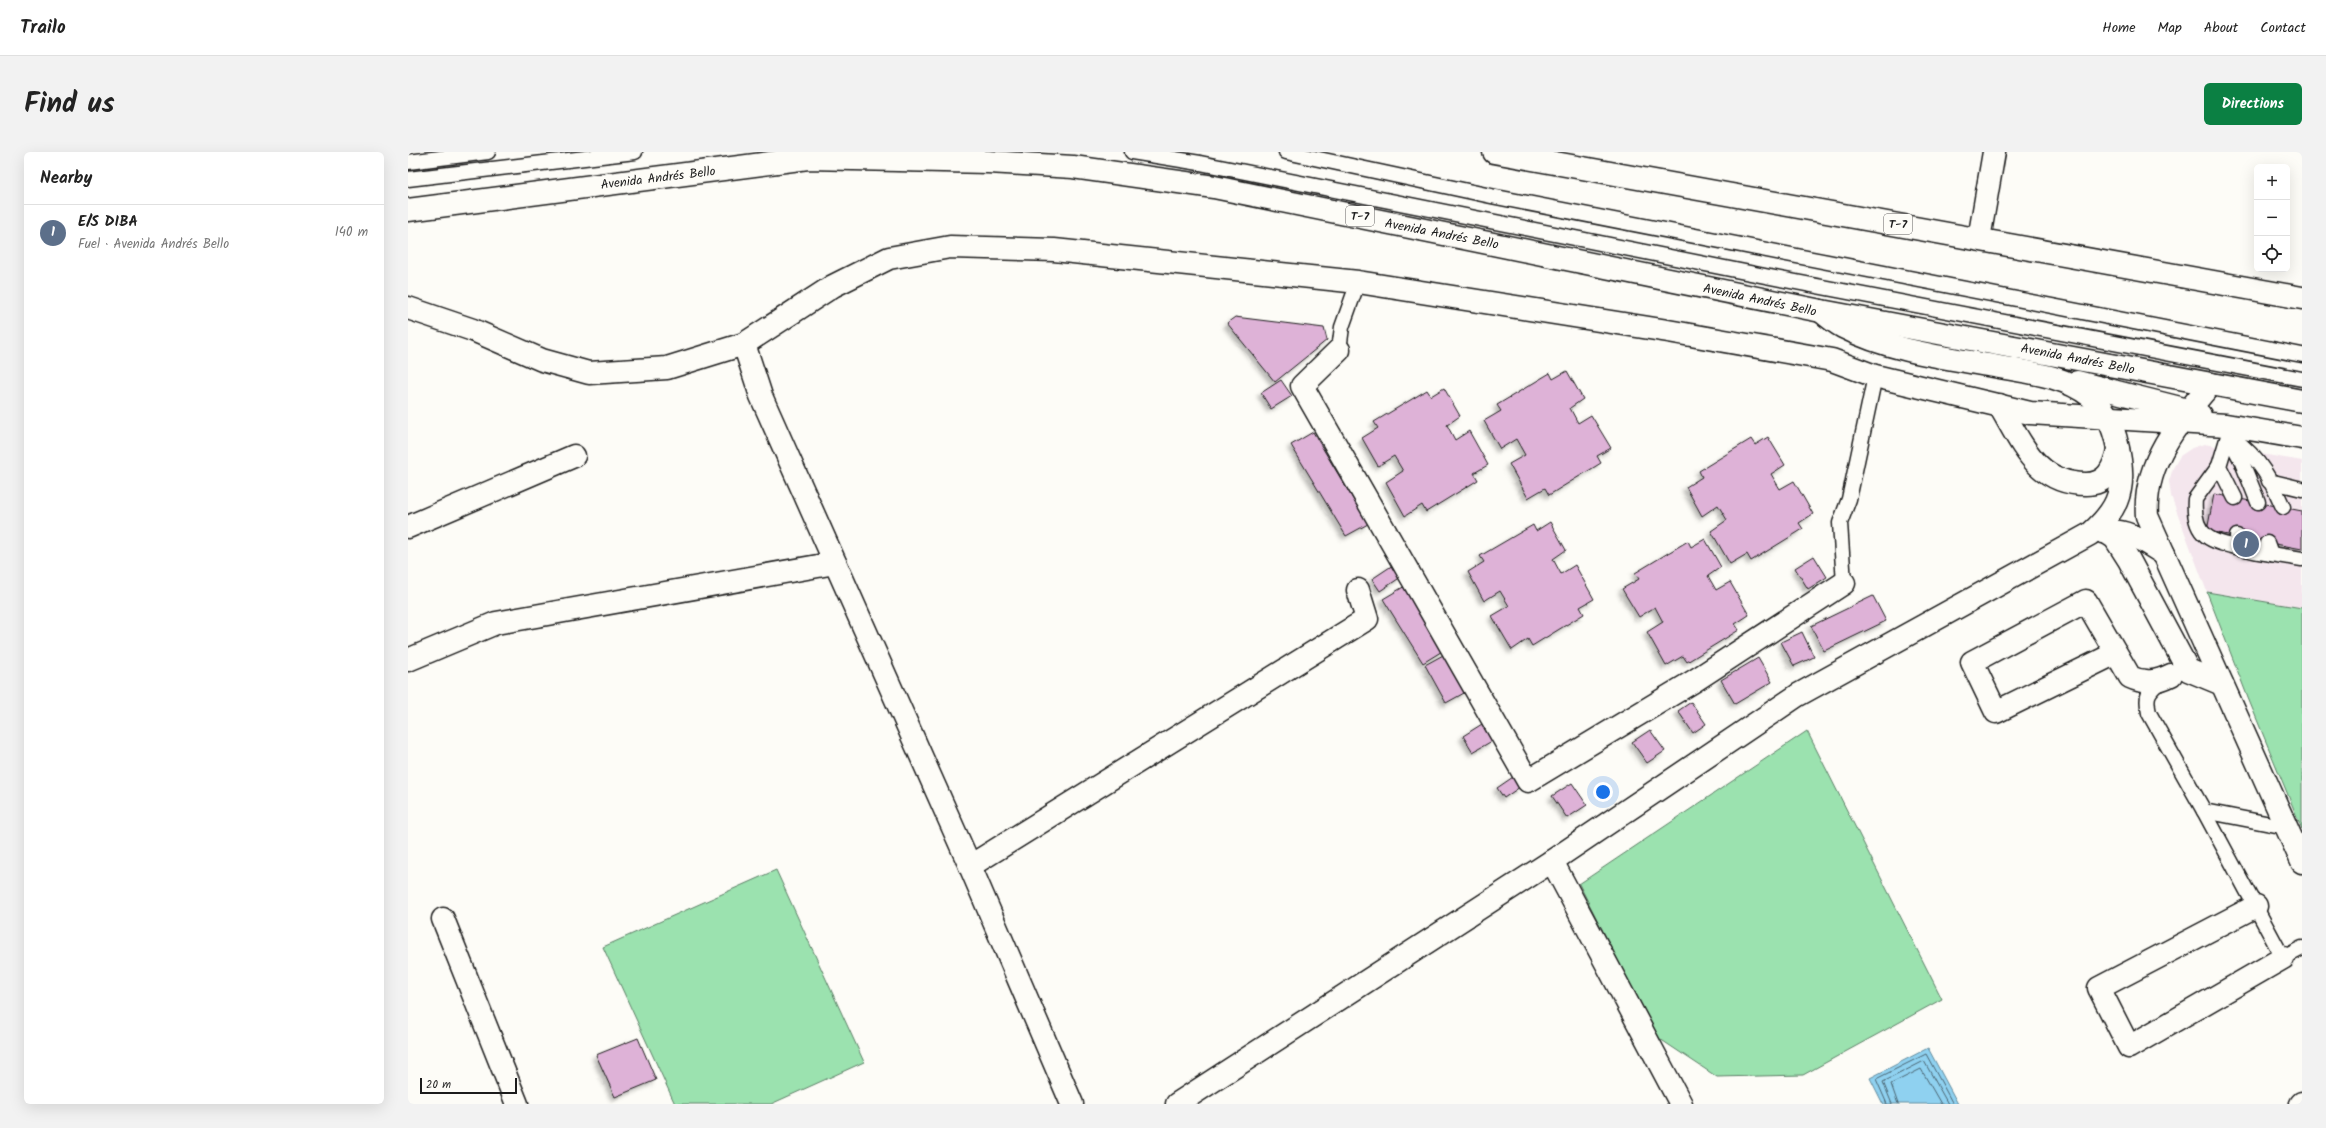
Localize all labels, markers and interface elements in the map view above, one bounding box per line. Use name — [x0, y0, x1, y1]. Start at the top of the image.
text: Trailo — [20, 13, 66, 43]
text: Home — [2102, 17, 2136, 39]
text: Map — [2158, 17, 2182, 39]
text: About — [2204, 17, 2238, 39]
text: Contact — [2260, 17, 2306, 39]
text: Find us — [24, 82, 115, 127]
button: Directions — [2204, 83, 2302, 125]
street label: Avenida Andrés Bello — [600, 161, 717, 196]
map controls — [2254, 164, 2290, 272]
button: + — [2254, 164, 2290, 200]
text: Nearby — [40, 165, 92, 192]
button: − — [2254, 200, 2290, 236]
road number: T-7 — [1346, 206, 1374, 226]
text: E/S DIBA — [78, 210, 138, 234]
street label: Avenida Andrés Bello — [1383, 213, 1501, 256]
road number: T-7 — [1884, 214, 1912, 234]
text: 1 — [51, 222, 55, 243]
text: 140 m — [335, 222, 368, 243]
text: Fuel · Avenida Andrés Bello — [78, 234, 229, 255]
button: locate — [2254, 236, 2290, 272]
street label: Avenida Andrés Bello — [1701, 278, 1818, 323]
street label: Avenida Andrés Bello — [2019, 338, 2137, 381]
pin: 1 — [2233, 529, 2259, 559]
your location — [1593, 782, 1613, 802]
scale bar — [420, 1076, 517, 1095]
text: 20 m — [426, 1076, 451, 1094]

